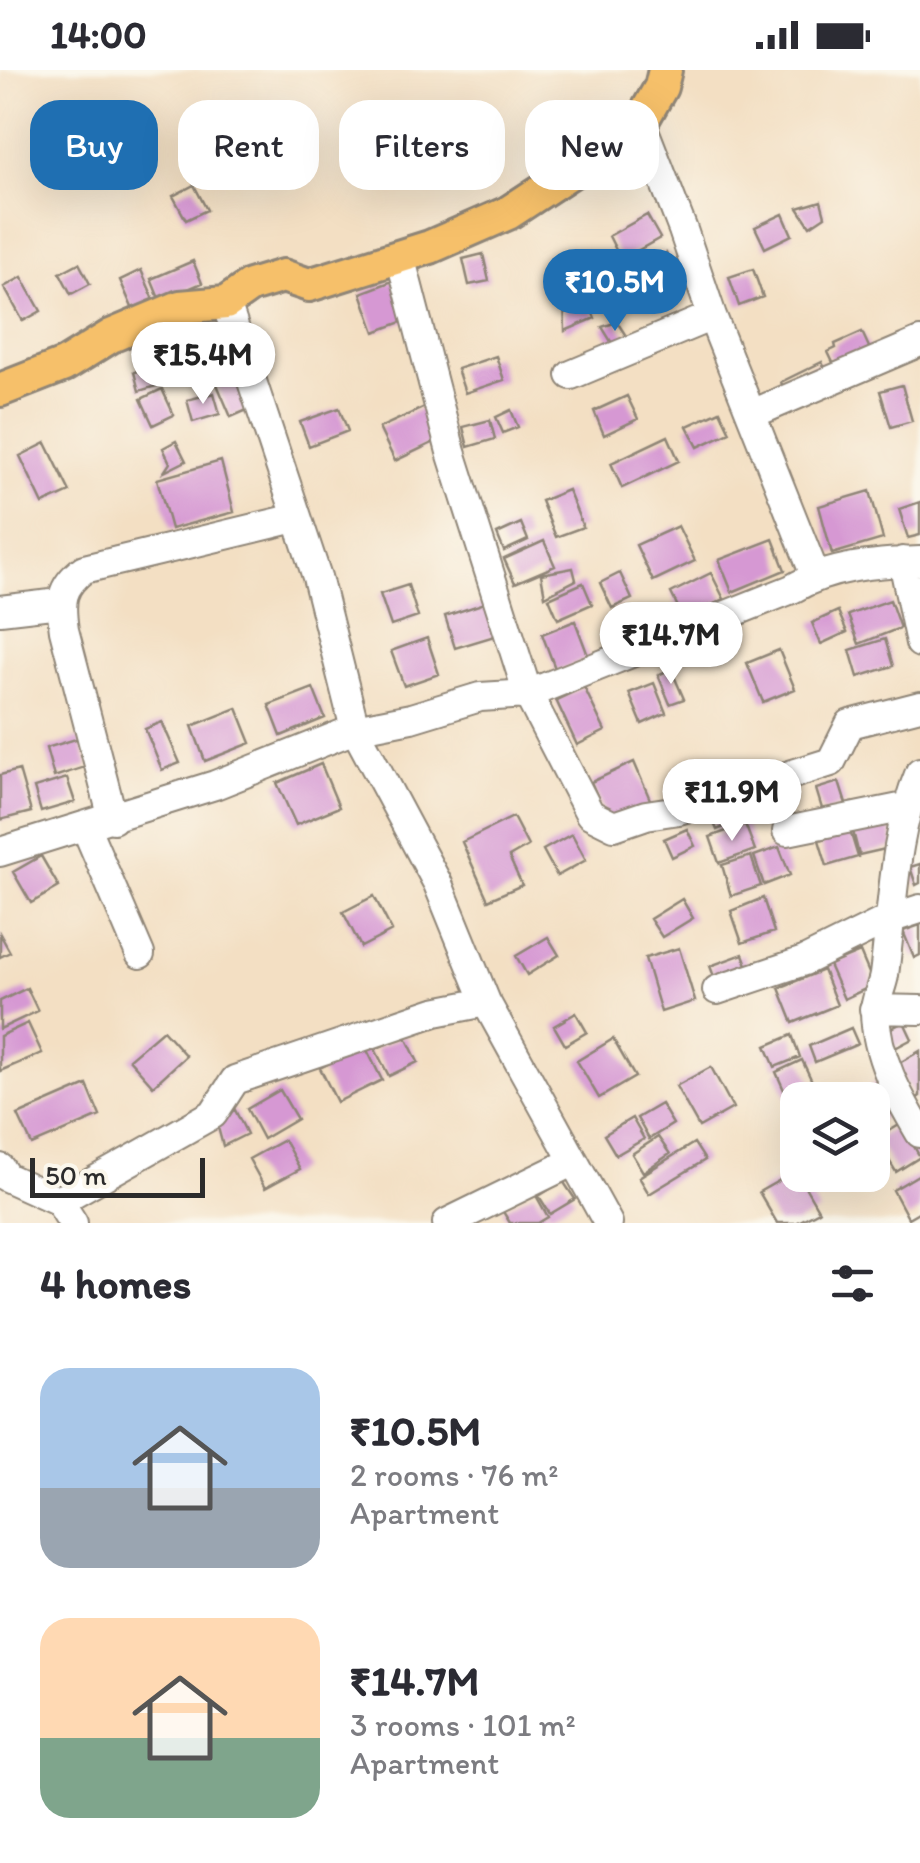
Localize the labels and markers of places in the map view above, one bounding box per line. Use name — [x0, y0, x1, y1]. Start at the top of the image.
pin: ₹10.5M — [534, 249, 696, 334]
pin: ₹15.4M — [122, 322, 284, 407]
pin: ₹14.7M — [590, 602, 752, 687]
pin: ₹11.9M — [651, 759, 813, 844]

